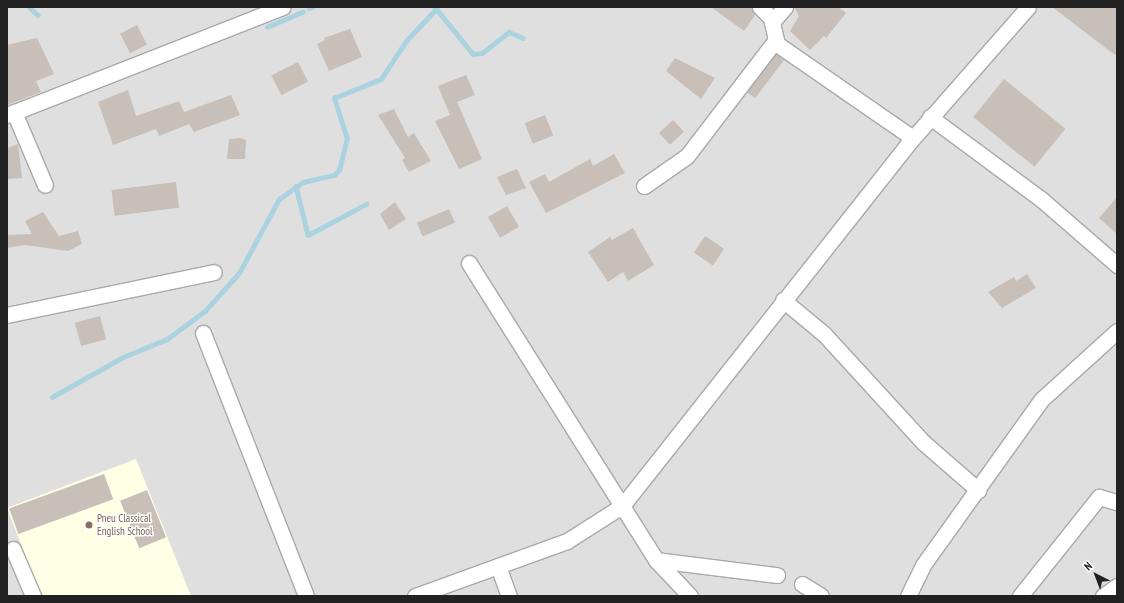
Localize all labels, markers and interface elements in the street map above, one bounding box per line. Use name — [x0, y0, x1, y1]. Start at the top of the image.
place label: Pneu Classical English School — [97, 512, 153, 538]
marker: Pneu Classical English School — [84, 520, 94, 530]
north arrow — [1076, 555, 1116, 595]
text: N — [1081, 559, 1095, 573]

